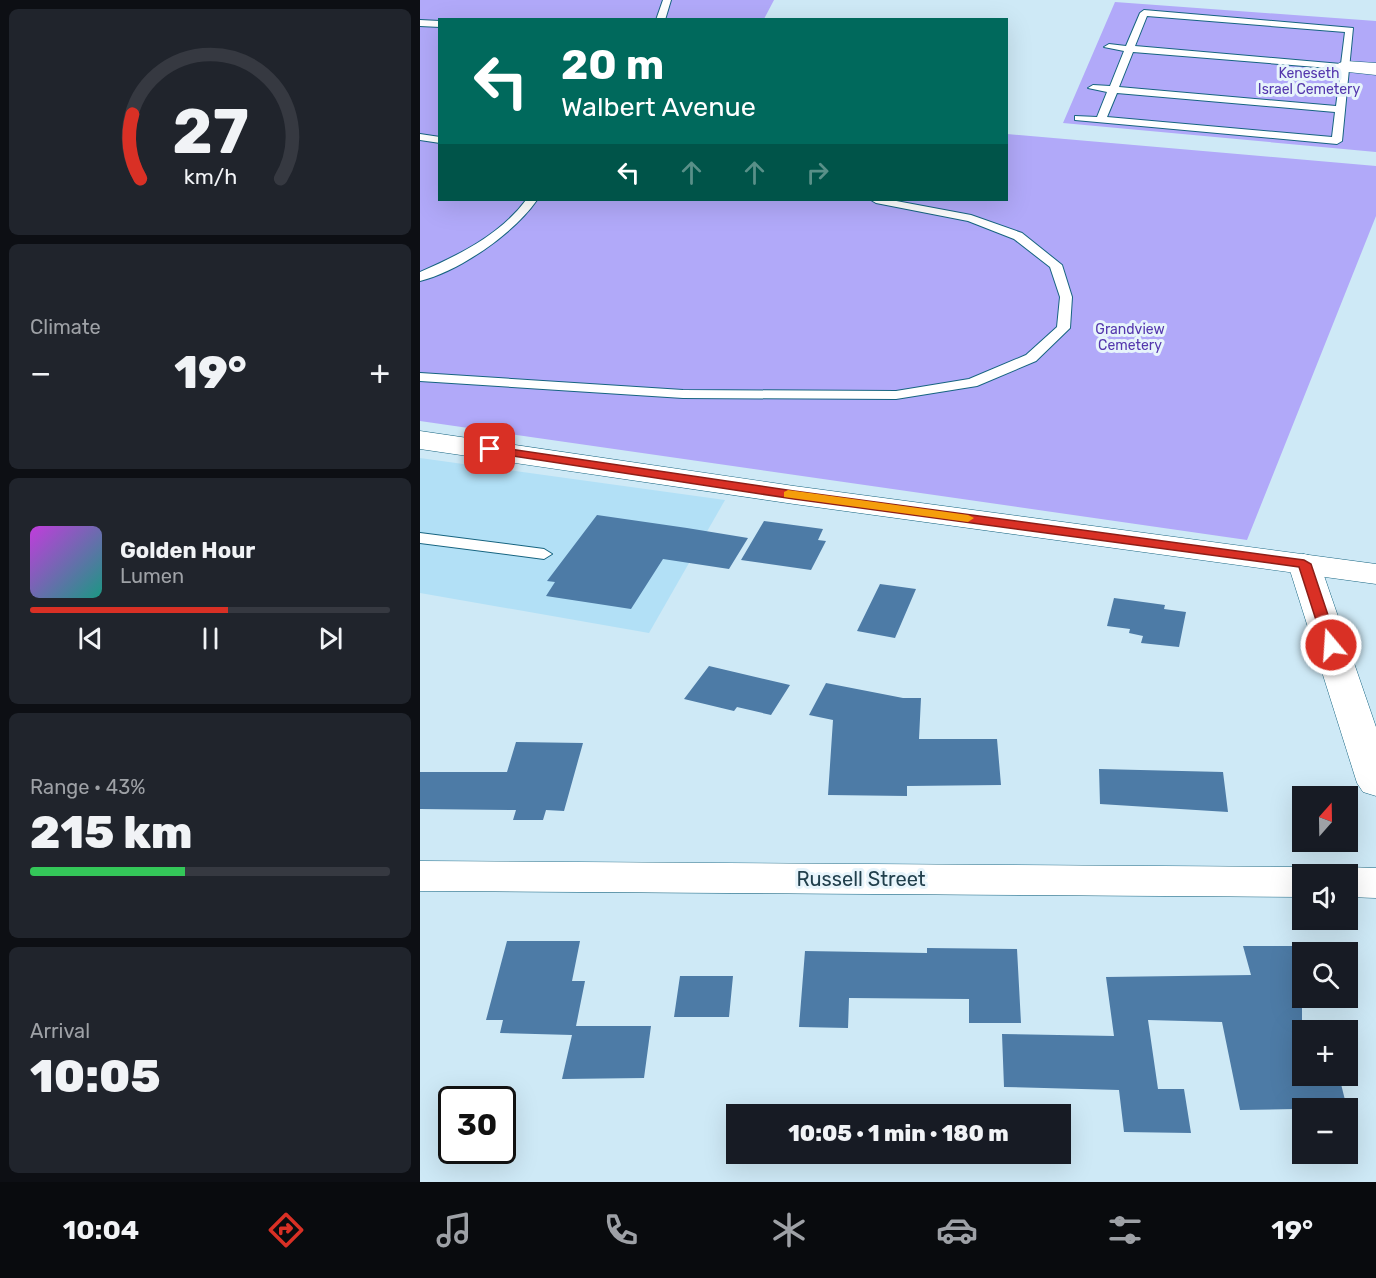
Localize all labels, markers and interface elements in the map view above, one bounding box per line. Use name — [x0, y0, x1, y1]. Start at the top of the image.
text: 20 m — [561, 40, 664, 90]
icon: left — [462, 42, 540, 120]
park label: Keneseth Israel Cemetery — [1258, 65, 1360, 98]
text: Walbert Avenue — [561, 91, 756, 123]
text: 27 — [172, 95, 248, 169]
icon: left — [612, 156, 645, 189]
icon: ahead — [675, 156, 708, 189]
icon: ahead — [738, 156, 771, 189]
icon: right — [801, 156, 834, 189]
text: km/h — [183, 164, 237, 189]
text: Climate — [30, 315, 101, 339]
park label: Grandview Cemetery — [1095, 321, 1165, 354]
text: 19° — [174, 346, 247, 399]
text: − — [30, 353, 51, 392]
text: + — [369, 353, 390, 392]
pin — [464, 423, 515, 474]
icon: arrive — [473, 432, 506, 465]
text: Golden Hour — [120, 537, 255, 564]
text: Lumen — [120, 564, 184, 588]
position arrow — [1299, 613, 1363, 677]
icon: previous — [74, 622, 107, 655]
icon: pause — [194, 622, 227, 655]
icon: next — [314, 622, 347, 655]
text: Range · 43% — [30, 775, 145, 799]
north arrow — [1292, 786, 1358, 852]
map controls — [1292, 786, 1358, 1164]
text: 215 km — [30, 806, 193, 859]
button: sound — [1292, 864, 1358, 930]
street label: Russell Street — [796, 867, 926, 891]
button: search — [1292, 942, 1358, 1008]
text: Arrival — [30, 1019, 90, 1043]
button: + — [1292, 1020, 1358, 1086]
text: 10:05 — [30, 1050, 161, 1103]
speed limit sign: 30 — [438, 1086, 516, 1164]
button: − — [1292, 1098, 1358, 1164]
text: 10:05 · 1 min · 180 m — [788, 1120, 1009, 1147]
icon: directions — [265, 1209, 307, 1251]
icon: music — [433, 1209, 475, 1251]
icon: phone — [600, 1209, 642, 1251]
icon: climate — [768, 1209, 810, 1251]
icon: car — [936, 1209, 978, 1251]
icon: filters — [1104, 1209, 1146, 1251]
text: 10:04 — [63, 1214, 139, 1246]
text: 19° — [1271, 1214, 1313, 1246]

